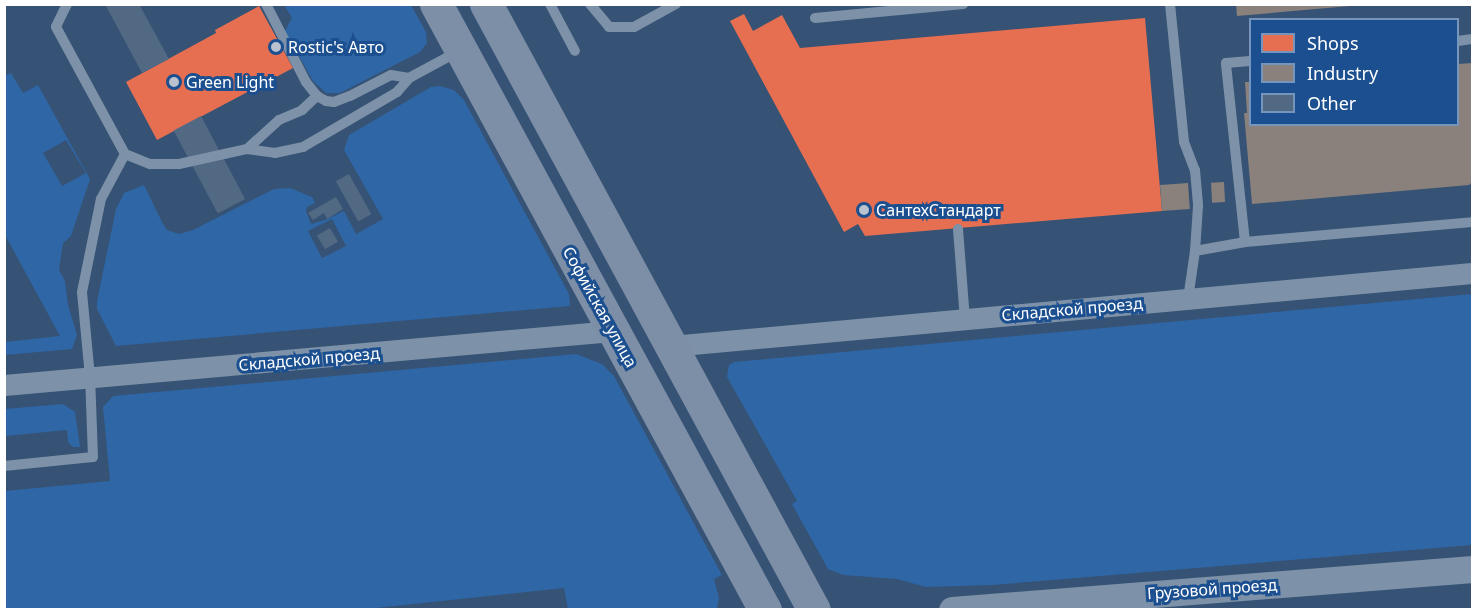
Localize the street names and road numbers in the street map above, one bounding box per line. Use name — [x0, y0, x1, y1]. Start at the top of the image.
street label: Софийская улица — [559, 243, 641, 371]
street label: Складской проезд — [1001, 293, 1143, 325]
street label: Складской проезд — [238, 343, 380, 375]
street label: Грузовой проезд — [1146, 575, 1278, 603]

